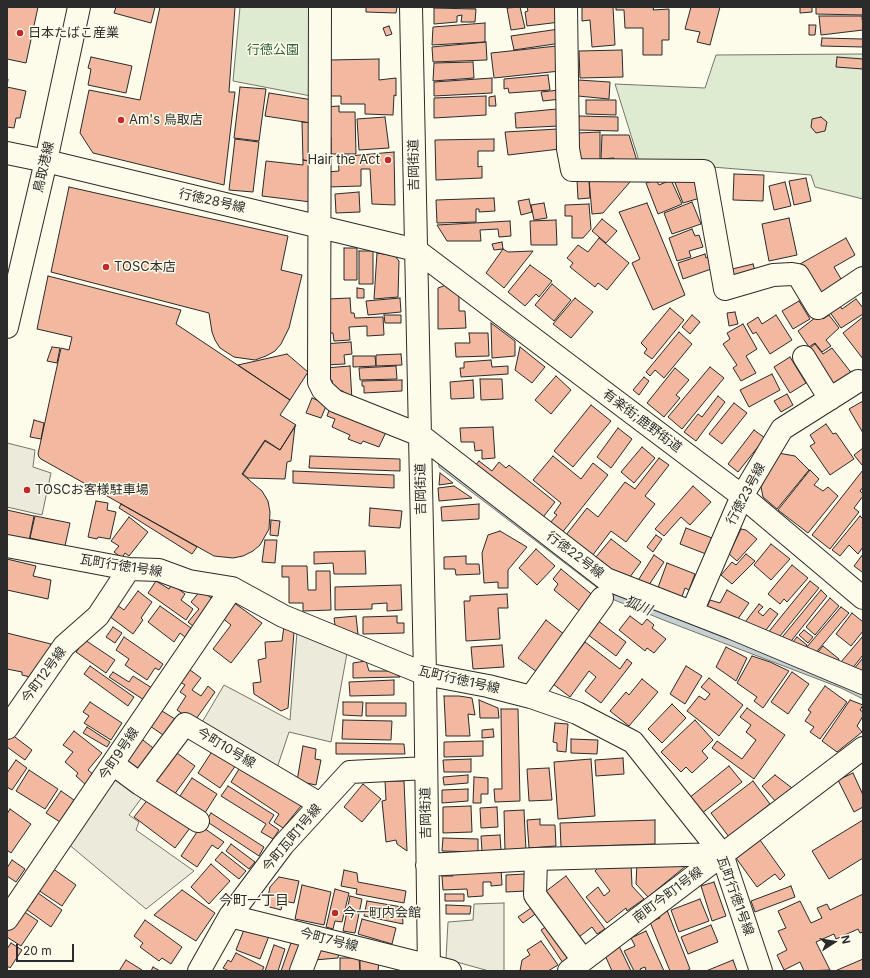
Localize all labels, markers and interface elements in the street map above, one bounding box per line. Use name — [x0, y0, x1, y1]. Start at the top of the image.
place label: 日本たばこ産業 — [28, 25, 119, 41]
marker: 日本たばこ産業 — [15, 28, 25, 38]
park label: 行徳公園 — [247, 42, 299, 58]
place label: Am's 鳥取店 — [129, 112, 203, 128]
marker: Am's 鳥取店 — [116, 115, 126, 125]
street label: 吉岡街道 — [406, 139, 422, 191]
street label: 鳥取港線 — [31, 140, 57, 194]
place label: Hair the Act — [308, 152, 380, 168]
marker: Hair the Act — [383, 155, 393, 165]
street label: 行徳28号線 — [177, 186, 247, 216]
place label: TOSC本店 — [114, 259, 176, 275]
marker: TOSC本店 — [101, 262, 111, 272]
street label: 有楽街;鹿野街道 — [599, 386, 685, 456]
street label: 行徳23号線 — [723, 460, 769, 528]
street label: 吉岡街道 — [413, 463, 429, 515]
place label: TOSCお客様駐車場 — [35, 482, 149, 498]
marker: TOSCお客様駐車場 — [22, 485, 32, 495]
street label: 行徳22号線 — [543, 528, 607, 582]
street label: 瓦町行徳1号線 — [79, 552, 163, 580]
water label: 狐川 — [622, 593, 654, 619]
street label: 今町12号線 — [19, 644, 69, 706]
street label: 瓦町行徳1号線 — [417, 663, 501, 697]
street label: 今町10号線 — [194, 724, 258, 772]
street label: 今町9号線 — [96, 725, 142, 783]
street label: 吉岡街道 — [418, 787, 434, 839]
street label: 今町瓦町1号線 — [259, 801, 325, 875]
street label: 瓦町行徳1号線 — [713, 854, 757, 938]
street label: 南町今町1号線 — [630, 864, 706, 926]
district label: 今町一丁目 — [219, 893, 289, 909]
place label: 今一町内会館 — [343, 905, 421, 921]
marker: 今一町内会館 — [330, 908, 340, 918]
north arrow — [814, 922, 854, 962]
street label: 今町7号線 — [298, 925, 360, 955]
text: N — [838, 934, 853, 945]
scale bar — [18, 936, 76, 962]
text: 20 m — [23, 943, 52, 958]

